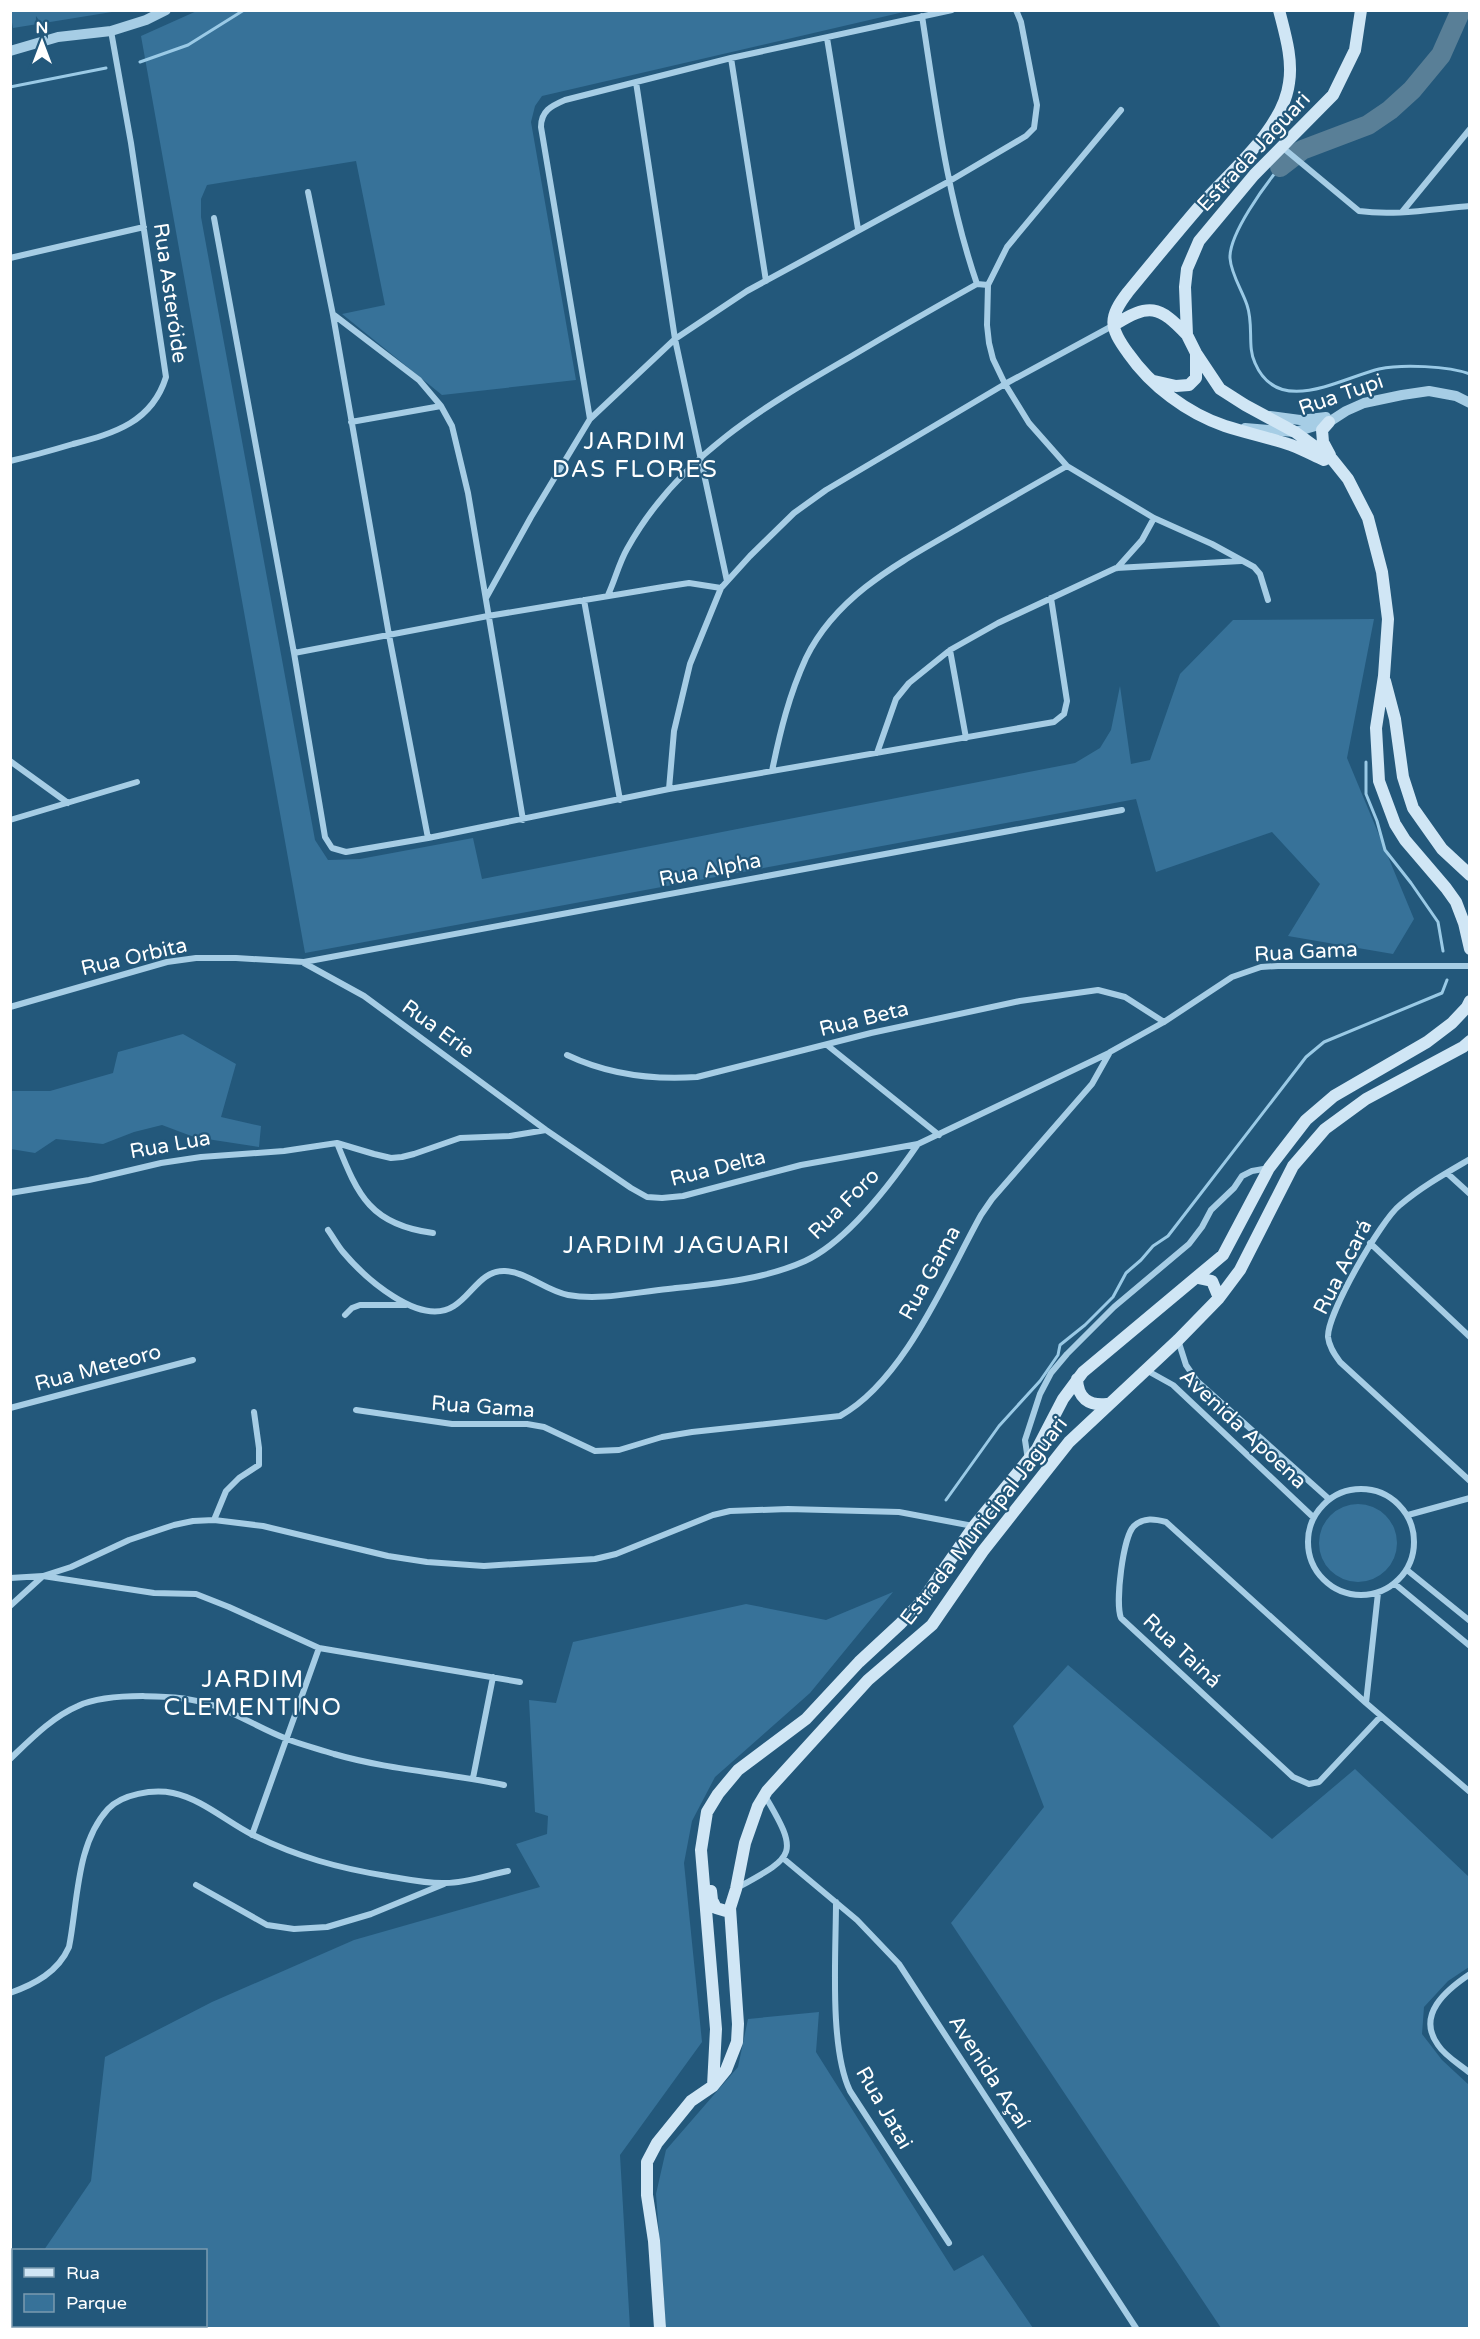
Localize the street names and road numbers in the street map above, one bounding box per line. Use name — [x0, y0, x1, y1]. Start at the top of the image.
street label: Estrada Jaguari — [1192, 87, 1316, 217]
street label: Rua Asteróide — [148, 221, 192, 365]
street label: Rua Tupi — [1295, 369, 1387, 421]
street label: Rua Alpha — [657, 848, 763, 892]
street label: Rua Orbita — [78, 933, 190, 981]
street label: Rua Gama — [1254, 937, 1358, 967]
street label: Rua Erie — [397, 994, 479, 1064]
street label: Rua Beta — [817, 996, 911, 1042]
street label: Rua Lua — [128, 1126, 212, 1164]
street label: Rua Delta — [668, 1144, 768, 1192]
street label: Rua Foro — [803, 1163, 885, 1245]
street label: Rua Acará — [1308, 1215, 1378, 1319]
street label: Rua Gama — [894, 1222, 966, 1324]
street label: Rua Meteoro — [32, 1339, 164, 1397]
street label: Avenida Apoena — [1174, 1364, 1312, 1494]
street label: Rua Gama — [430, 1391, 536, 1423]
street label: Estrada Municipal Jaguari — [895, 1412, 1073, 1630]
street label: Rua Tainá — [1138, 1609, 1226, 1693]
street label: Avenida Açaí — [943, 2011, 1035, 2133]
street label: Rua Jatai — [850, 2062, 918, 2154]

